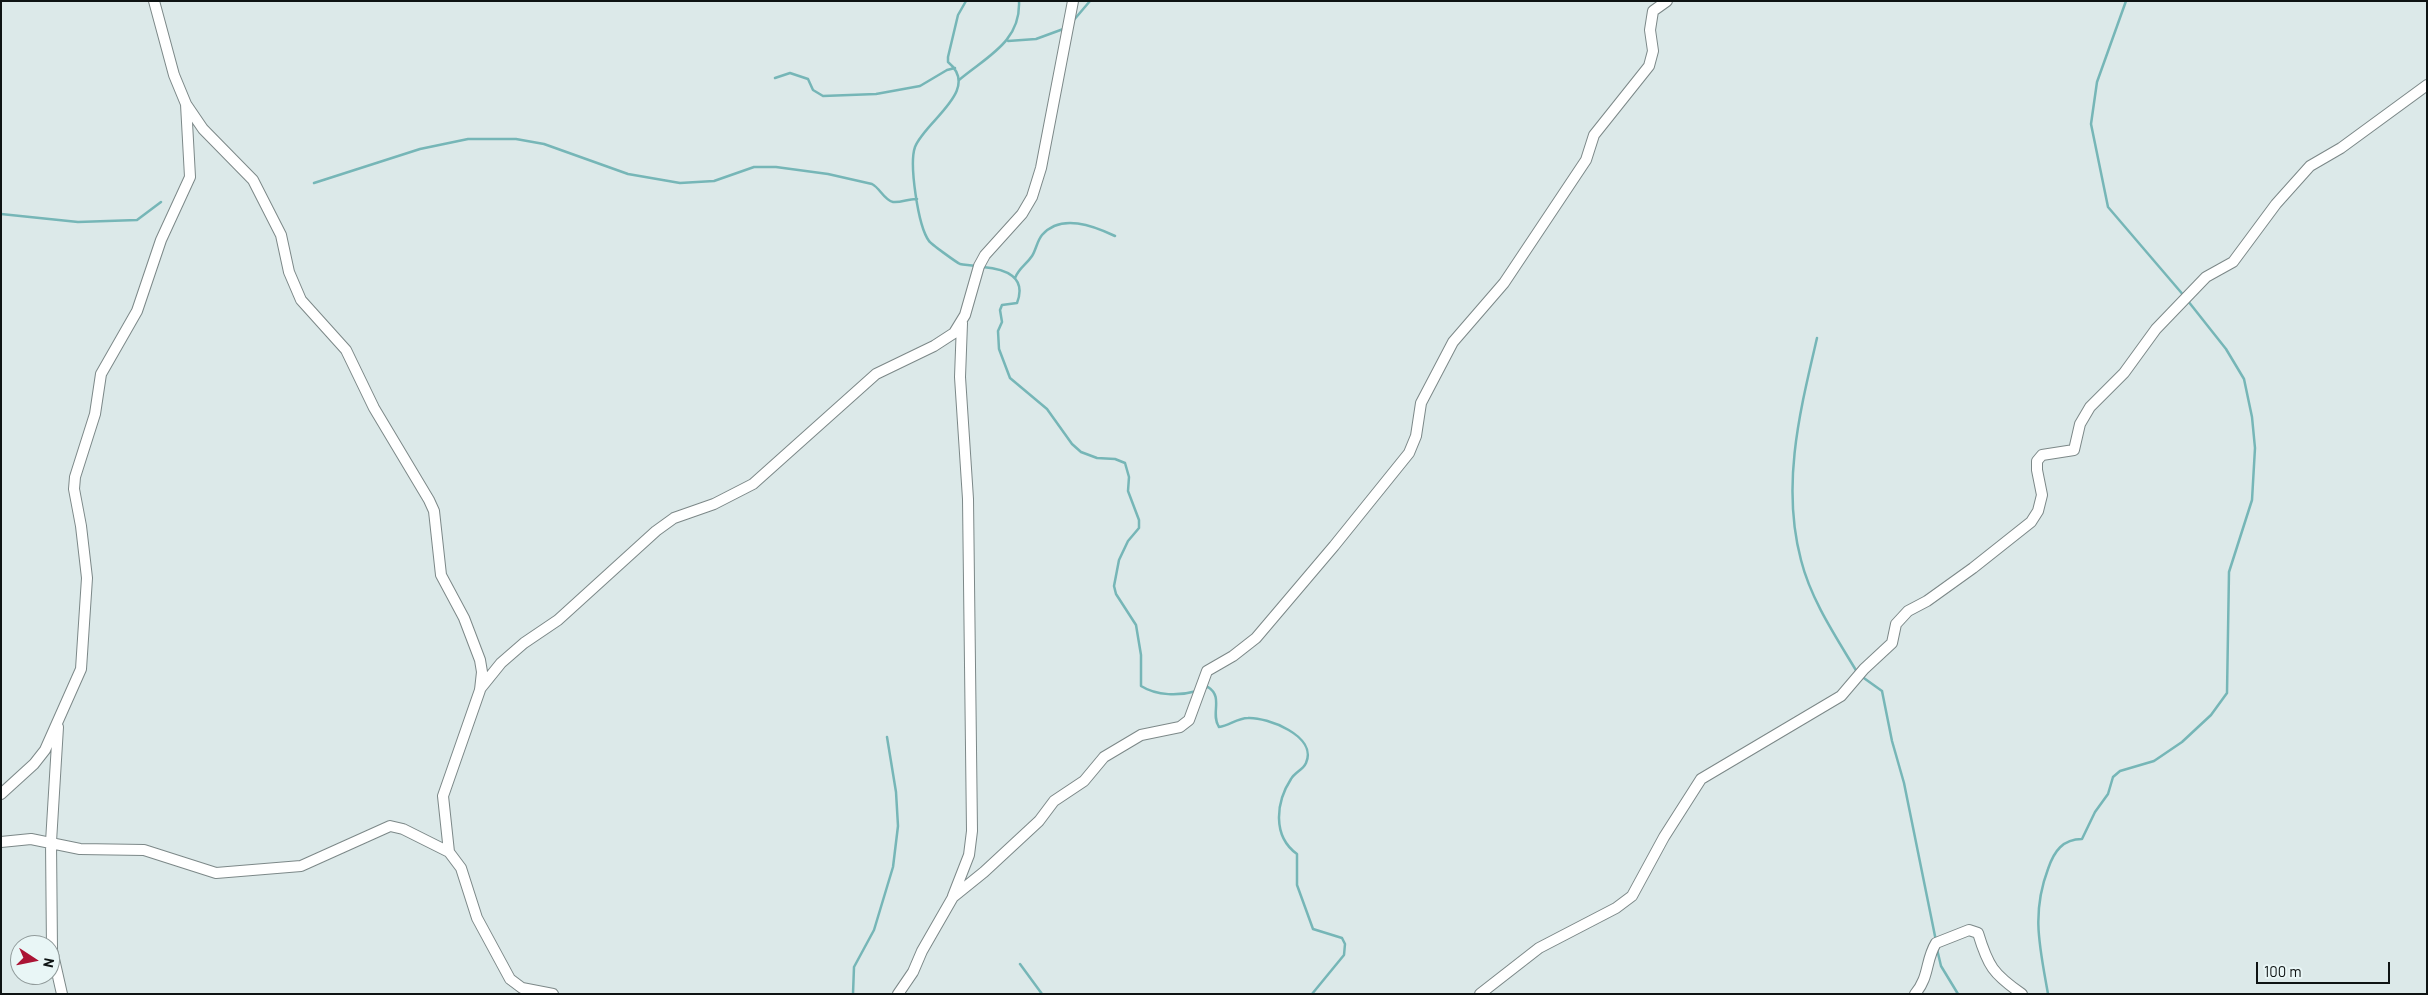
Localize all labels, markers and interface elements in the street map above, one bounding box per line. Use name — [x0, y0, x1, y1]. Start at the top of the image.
north arrow — [10, 935, 60, 985]
scale bar — [2258, 952, 2392, 984]
text: N — [40, 957, 58, 969]
text: 100 m — [2264, 962, 2302, 980]

